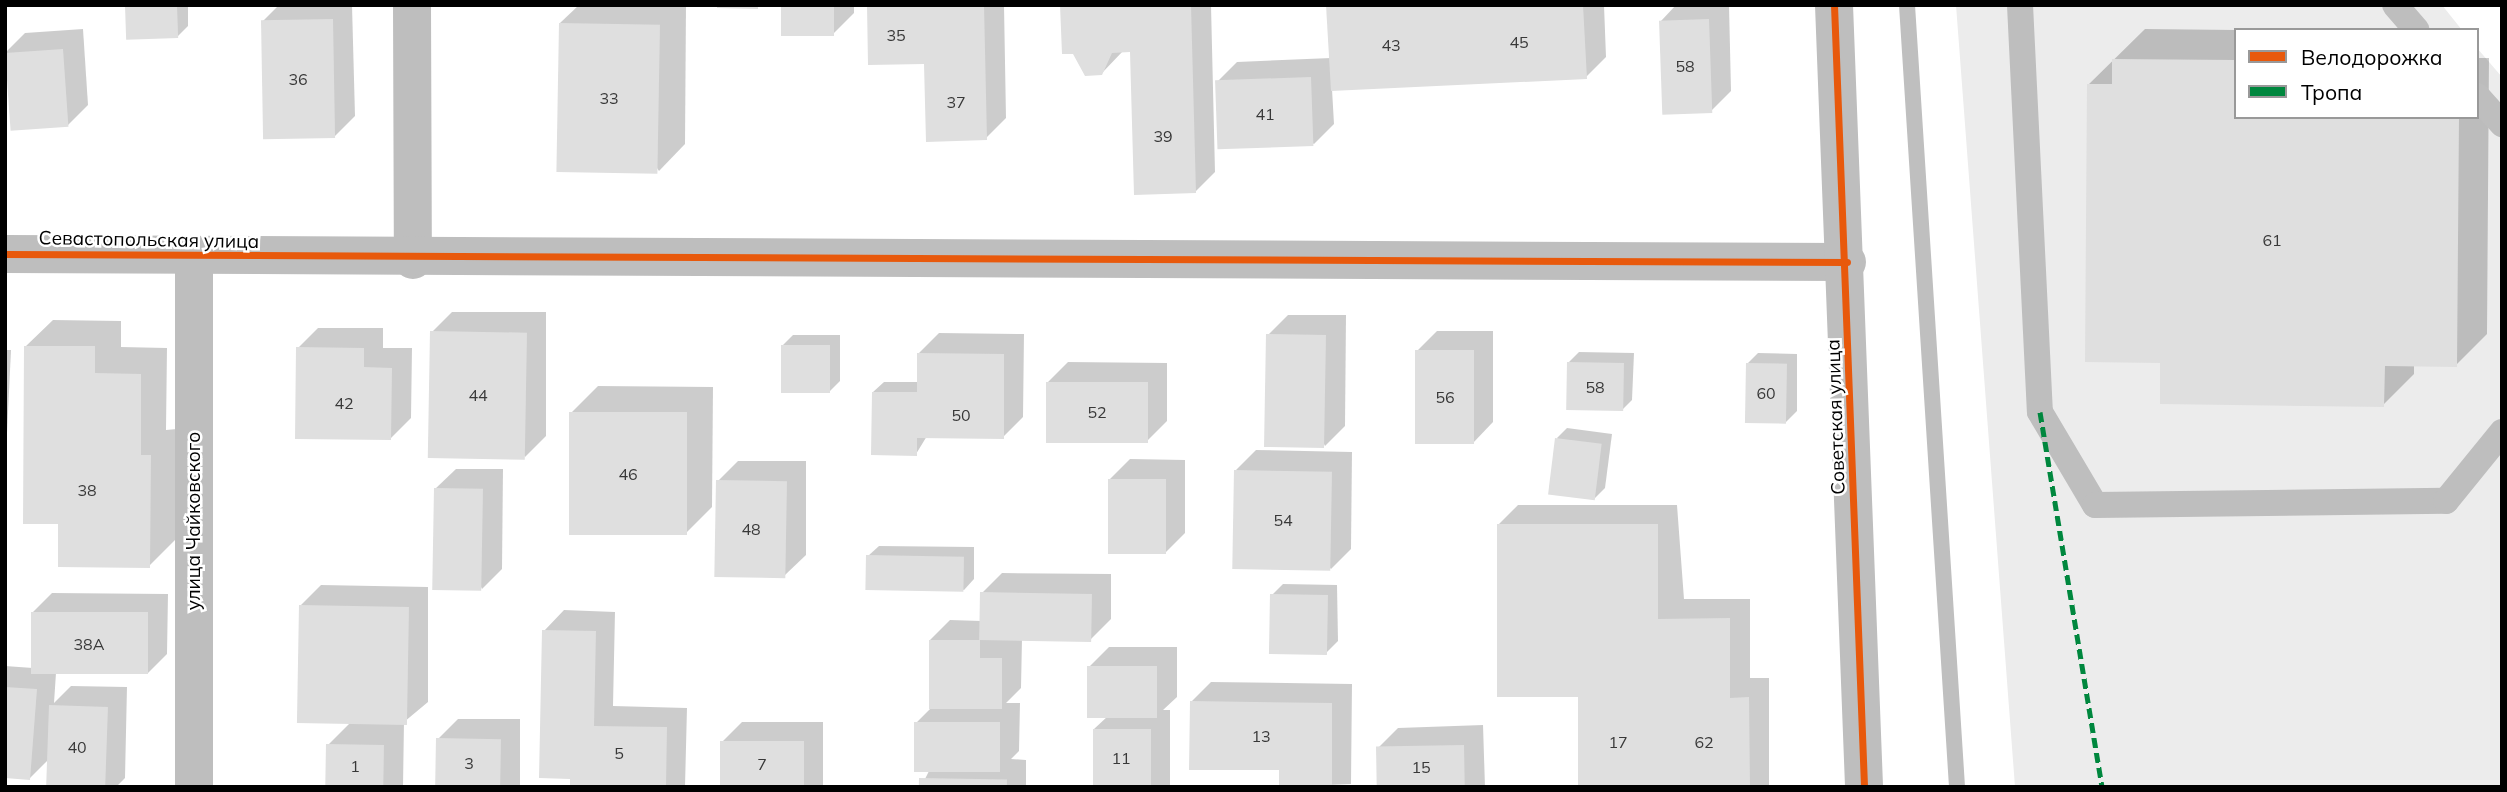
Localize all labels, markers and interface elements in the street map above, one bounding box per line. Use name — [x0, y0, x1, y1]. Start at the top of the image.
house number: 35 — [886, 25, 906, 45]
legend — [2234, 28, 2479, 119]
house number: 45 — [1509, 32, 1529, 52]
house number: 43 — [1381, 35, 1401, 55]
text: Велодорожка — [2301, 44, 2443, 70]
house number: 58 — [1675, 56, 1695, 76]
house number: 36 — [288, 69, 308, 89]
text: Тропа — [2301, 79, 2362, 105]
house number: 33 — [599, 88, 619, 108]
house number: 37 — [946, 92, 966, 112]
house number: 41 — [1255, 104, 1275, 124]
house number: 39 — [1153, 126, 1173, 146]
street label: Севастопольская улица — [38, 227, 260, 253]
house number: 61 — [2262, 230, 2282, 250]
street label: Советская улица — [1822, 339, 1850, 495]
house number: 58 — [1585, 377, 1605, 397]
house number: 60 — [1756, 383, 1776, 403]
house number: 44 — [468, 385, 488, 405]
house number: 56 — [1435, 387, 1455, 407]
house number: 42 — [334, 393, 354, 413]
house number: 52 — [1087, 402, 1107, 422]
house number: 50 — [951, 405, 971, 425]
street label: улица Чайковского — [183, 432, 205, 610]
house number: 46 — [618, 464, 638, 484]
house number: 38 — [77, 480, 97, 500]
house number: 54 — [1273, 510, 1293, 530]
house number: 48 — [741, 519, 761, 539]
house number: 38А — [74, 634, 104, 654]
house number: 13 — [1251, 726, 1271, 746]
house number: 17 — [1608, 732, 1628, 752]
house number: 62 — [1694, 732, 1714, 752]
house number: 40 — [67, 737, 87, 757]
house number: 5 — [614, 743, 624, 763]
house number: 11 — [1111, 748, 1131, 768]
house number: 3 — [464, 753, 474, 773]
house number: 7 — [757, 754, 767, 774]
house number: 1 — [350, 756, 360, 776]
house number: 15 — [1411, 757, 1431, 777]

